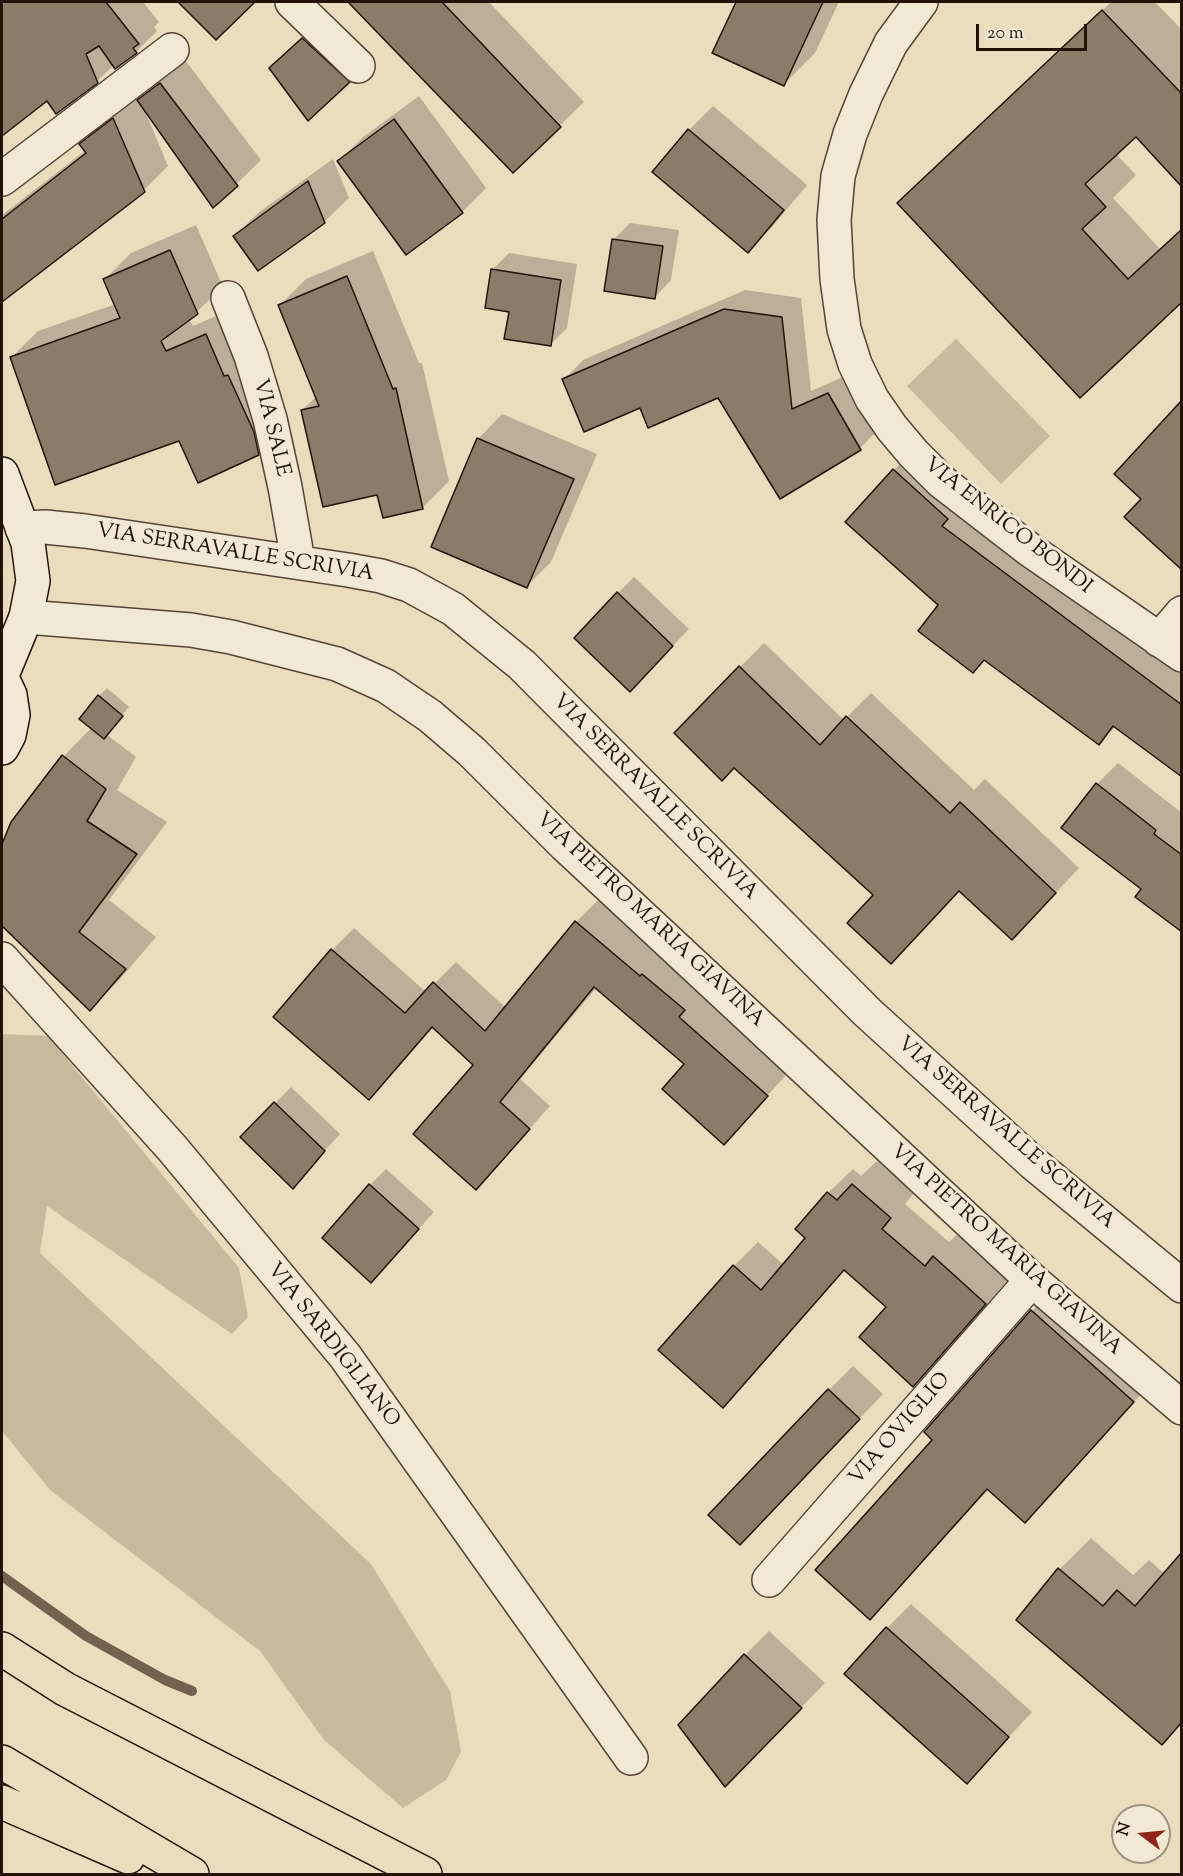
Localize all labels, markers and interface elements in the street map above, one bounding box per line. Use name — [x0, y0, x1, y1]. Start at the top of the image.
scale bar — [979, 12, 1090, 50]
text: 20 m — [987, 21, 1024, 47]
street label: VIA SALE — [246, 377, 294, 479]
street label: VIA ENRICO BONDI — [918, 453, 1096, 601]
street label: VIA SERRAVALLE SCRIVIA — [94, 520, 376, 588]
street label: VIA SERRAVALLE SCRIVIA — [546, 690, 762, 906]
street label: VIA PIETRO MARIA GIAVINA — [529, 808, 769, 1034]
street label: VIA SERRAVALLE SCRIVIA — [891, 1032, 1119, 1236]
street label: VIA PIETRO MARIA GIAVINA — [884, 1140, 1126, 1362]
street label: VIA SARDIGLIANO — [260, 1259, 404, 1433]
street label: VIA OVIGLIO — [845, 1368, 957, 1492]
north arrow — [1111, 1804, 1171, 1864]
text: N — [1112, 1820, 1138, 1839]

